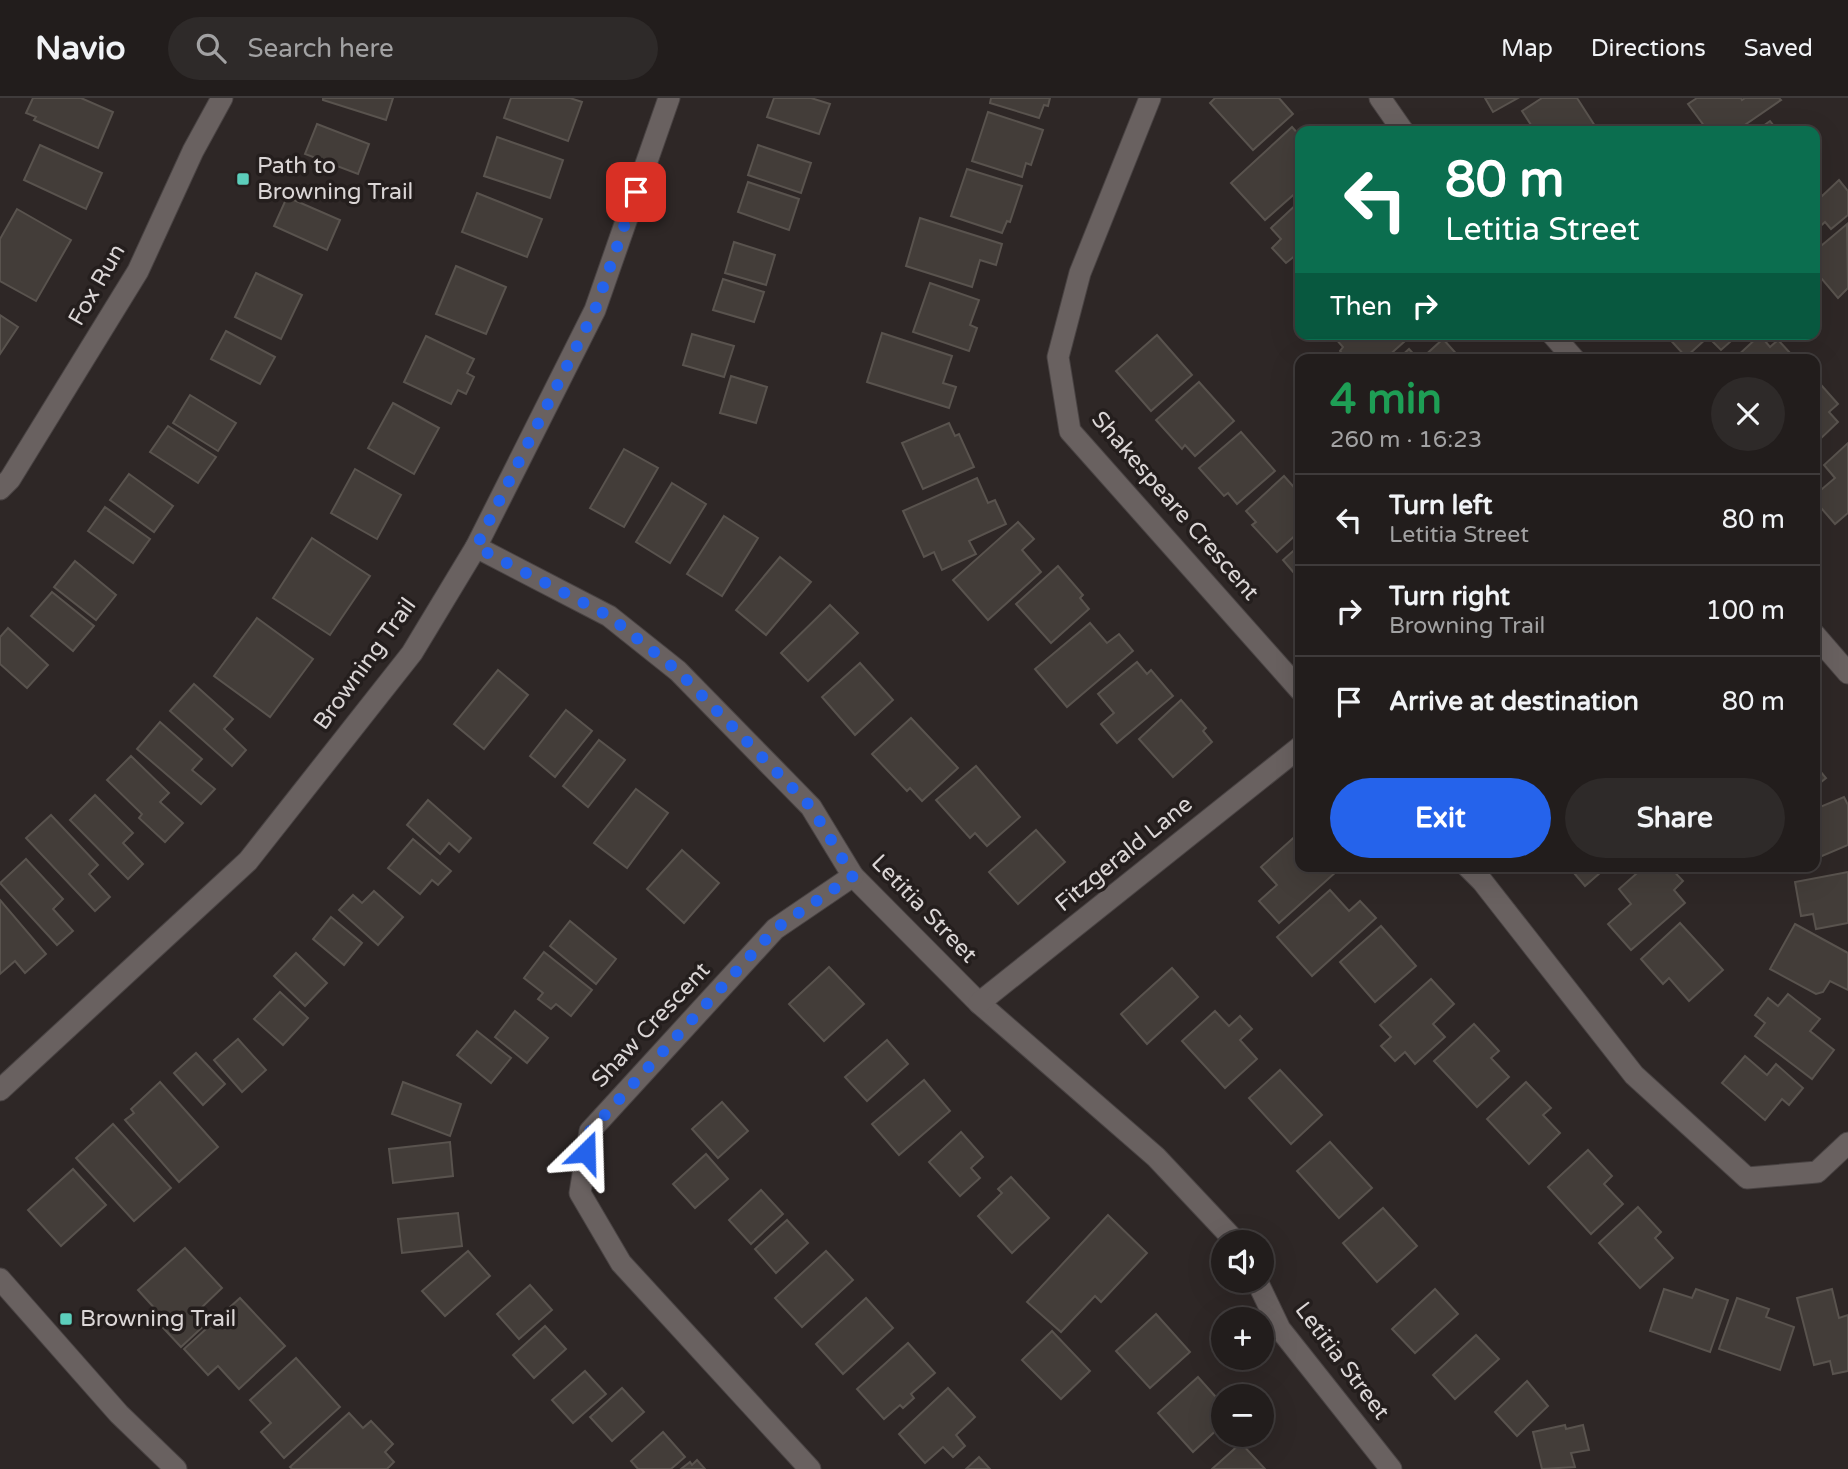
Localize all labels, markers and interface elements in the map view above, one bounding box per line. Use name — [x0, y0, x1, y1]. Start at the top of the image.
search box — [168, 17, 658, 80]
text: Navio — [35, 29, 126, 68]
icon: search — [192, 29, 230, 67]
text: Search here — [248, 33, 394, 64]
text: Map — [1501, 34, 1553, 63]
text: Directions — [1591, 34, 1706, 63]
text: Saved — [1744, 34, 1813, 63]
text: 80 m — [1445, 151, 1564, 210]
place label: Path to Browning Trail — [257, 152, 413, 206]
icon: left — [1330, 154, 1421, 245]
pin — [606, 162, 666, 222]
marker: Path to Browning Trail — [235, 171, 251, 187]
icon: arrive — [617, 173, 655, 211]
text: Letitia Street — [1445, 211, 1640, 249]
street label: Fox Run — [62, 239, 132, 331]
icon: right — [1406, 287, 1444, 325]
text: Then — [1330, 291, 1392, 322]
text: 4 min — [1330, 374, 1442, 425]
button: close — [1711, 377, 1785, 451]
street label: Shakespeare Crescent — [1085, 406, 1265, 606]
text: 260 m · 16:23 — [1330, 426, 1482, 454]
text: Turn left — [1389, 490, 1492, 521]
icon: left — [1330, 501, 1368, 539]
text: 80 m — [1722, 504, 1785, 535]
text: Letitia Street — [1389, 521, 1529, 549]
text: Turn right — [1389, 581, 1510, 612]
icon: right — [1330, 592, 1368, 630]
street label: Browning Trail — [308, 593, 422, 735]
text: 100 m — [1705, 595, 1785, 626]
text: Browning Trail — [1389, 612, 1545, 640]
icon: arrive — [1330, 683, 1368, 721]
text: Arrive at destination — [1389, 686, 1639, 717]
text: 80 m — [1722, 686, 1785, 717]
button: Exit — [1330, 778, 1551, 858]
button: Share — [1565, 778, 1785, 858]
street label: Fitzgerald Lane — [1050, 790, 1198, 918]
street label: Letitia Street — [865, 849, 983, 969]
street label: Shaw Crescent — [586, 956, 716, 1093]
position arrow — [549, 1115, 623, 1189]
map controls — [1211, 1230, 1274, 1447]
button: sound — [1211, 1230, 1274, 1293]
street label: Letitia Street — [1289, 1297, 1395, 1425]
place label: Browning Trail — [80, 1305, 236, 1333]
button: + — [1211, 1307, 1274, 1370]
marker: Browning Trail — [58, 1311, 74, 1327]
button: − — [1211, 1384, 1274, 1447]

